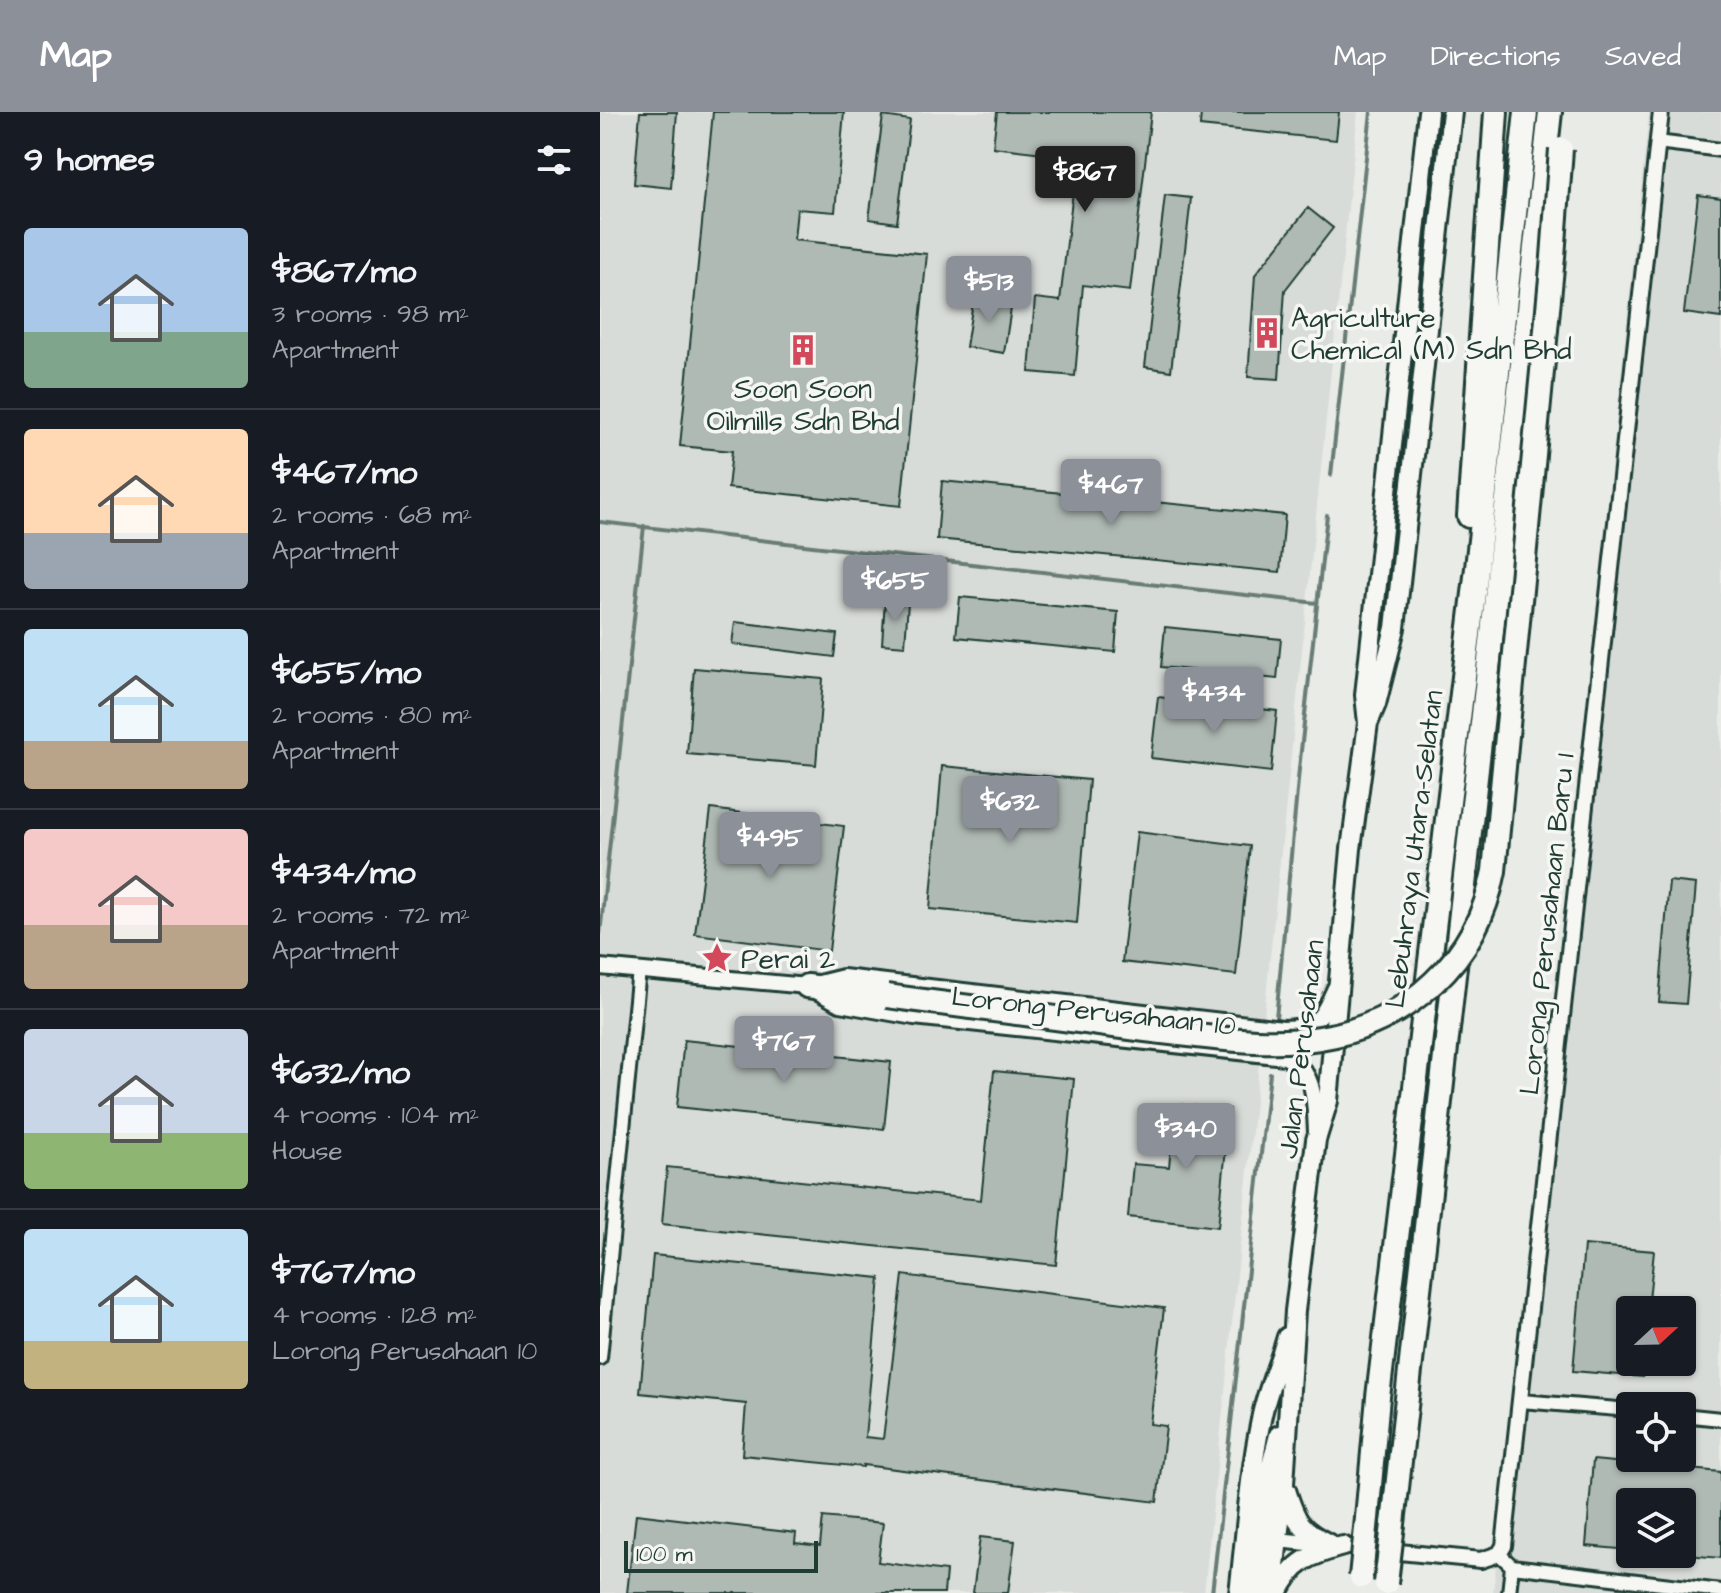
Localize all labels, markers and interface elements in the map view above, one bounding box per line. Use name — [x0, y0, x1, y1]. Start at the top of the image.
text: Map — [40, 30, 112, 82]
text: Map — [1334, 37, 1387, 76]
text: Directions — [1431, 37, 1561, 76]
text: Saved — [1605, 37, 1681, 76]
text: 9 homes — [24, 136, 155, 184]
icon: filters — [532, 138, 576, 182]
pin: $867 — [1038, 146, 1132, 214]
text: $867 — [1053, 154, 1117, 190]
text: $867/mo — [272, 248, 416, 296]
pin: $513 — [942, 256, 1036, 324]
icon: home — [88, 260, 184, 356]
text: $513 — [964, 264, 1014, 300]
text: 3 rooms · 98 m² — [272, 296, 469, 332]
place label: Agriculture Chemical (M) Sdn Bhd — [1291, 299, 1572, 370]
building icon: Agriculture Chemical (M) Sdn Bhd — [1250, 316, 1284, 350]
text: Apartment — [272, 332, 399, 368]
building icon: Soon Soon Oilmills Sdn Bhd — [786, 333, 820, 367]
place label: Soon Soon Oilmills Sdn Bhd — [706, 370, 900, 441]
text: $467/mo — [272, 449, 417, 497]
pin: $467 — [1064, 459, 1158, 527]
icon: home — [88, 461, 184, 557]
text: $467 — [1079, 467, 1143, 503]
text: 2 rooms · 68 m² — [272, 497, 472, 533]
text: Apartment — [272, 533, 399, 569]
pin: $655 — [848, 555, 942, 623]
text: $655 — [861, 563, 929, 599]
text: $655/mo — [272, 649, 421, 697]
icon: home — [88, 661, 184, 757]
pin: $434 — [1167, 667, 1261, 735]
text: $434 — [1182, 675, 1246, 711]
street label: Lebuhraya Utara–Selatan — [1376, 688, 1455, 1011]
text: 2 rooms · 80 m² — [272, 697, 472, 733]
text: Apartment — [272, 733, 399, 769]
street label: Lorong Perusahaan Baru 1 — [1510, 751, 1586, 1097]
pin: $632 — [963, 776, 1057, 844]
text: $632 — [981, 784, 1039, 820]
pin: $495 — [723, 812, 817, 880]
text: $495 — [737, 820, 803, 856]
text: $434/mo — [272, 849, 416, 897]
icon: home — [88, 861, 184, 957]
text: 2 rooms · 72 m² — [272, 897, 470, 933]
text: Apartment — [272, 933, 399, 969]
street label: Jalan Perusahaan — [1269, 937, 1334, 1161]
place label: Perai 2 — [741, 940, 835, 979]
place icon: Perai 2 — [700, 941, 734, 975]
street label: Lorong Perusahaan 10 — [950, 977, 1238, 1047]
pin: $767 — [737, 1016, 831, 1084]
text: $767 — [753, 1024, 815, 1060]
text: $632/mo — [272, 1049, 410, 1097]
icon: home — [88, 1061, 184, 1157]
text: 4 rooms · 104 m² — [272, 1097, 479, 1133]
pin: $340 — [1139, 1103, 1233, 1171]
text: $340 — [1155, 1111, 1217, 1147]
text: House — [272, 1133, 343, 1169]
text: $767/mo — [272, 1249, 415, 1297]
icon: home — [88, 1261, 184, 1357]
north arrow — [1616, 1296, 1696, 1376]
map controls — [1616, 1296, 1696, 1568]
text: 4 rooms · 128 m² — [272, 1297, 477, 1333]
text: Lorong Perusahaan 10 — [272, 1333, 537, 1369]
button: locate — [1616, 1392, 1696, 1472]
button: layers — [1616, 1488, 1696, 1568]
scale bar — [624, 1537, 818, 1573]
text: 100 m — [636, 1539, 693, 1570]

